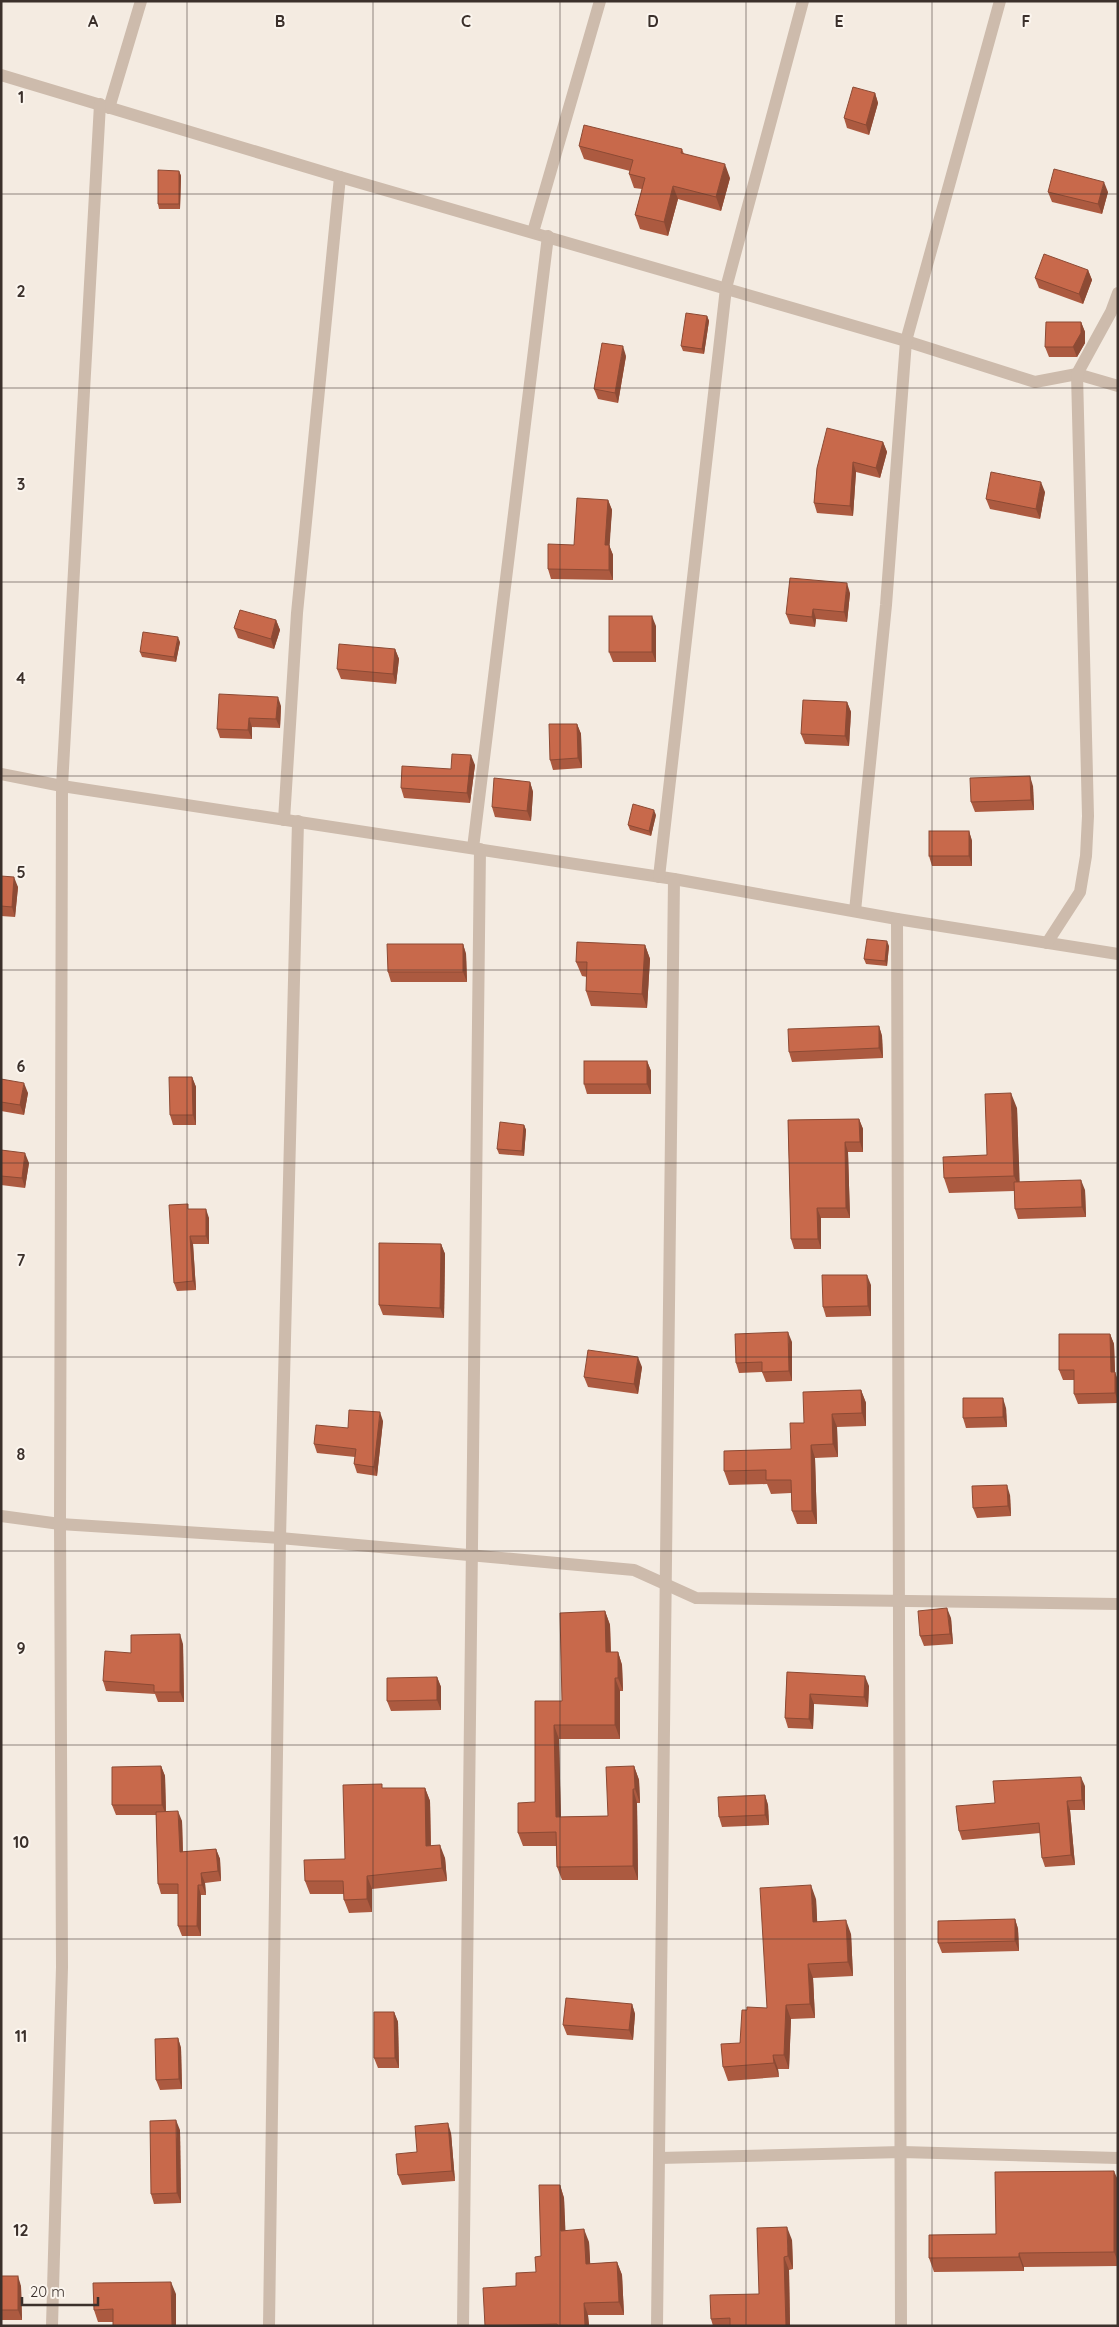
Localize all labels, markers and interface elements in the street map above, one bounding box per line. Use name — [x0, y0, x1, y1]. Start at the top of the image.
text: A — [88, 11, 99, 31]
text: B — [275, 11, 285, 31]
text: C — [461, 11, 471, 31]
text: D — [647, 11, 659, 31]
text: E — [834, 11, 844, 31]
text: F — [1022, 11, 1031, 31]
text: 1 — [18, 87, 24, 107]
text: 2 — [16, 281, 26, 301]
text: 3 — [17, 474, 25, 494]
text: 4 — [16, 668, 26, 688]
text: 5 — [16, 862, 26, 882]
text: 6 — [17, 1056, 26, 1076]
text: 7 — [17, 1250, 26, 1270]
text: 8 — [17, 1444, 26, 1464]
text: 9 — [16, 1638, 26, 1658]
text: 10 — [13, 1832, 29, 1852]
text: 11 — [15, 2026, 27, 2046]
text: 12 — [13, 2220, 29, 2240]
scale bar — [22, 2274, 99, 2306]
text: 20 m — [30, 2282, 65, 2301]

